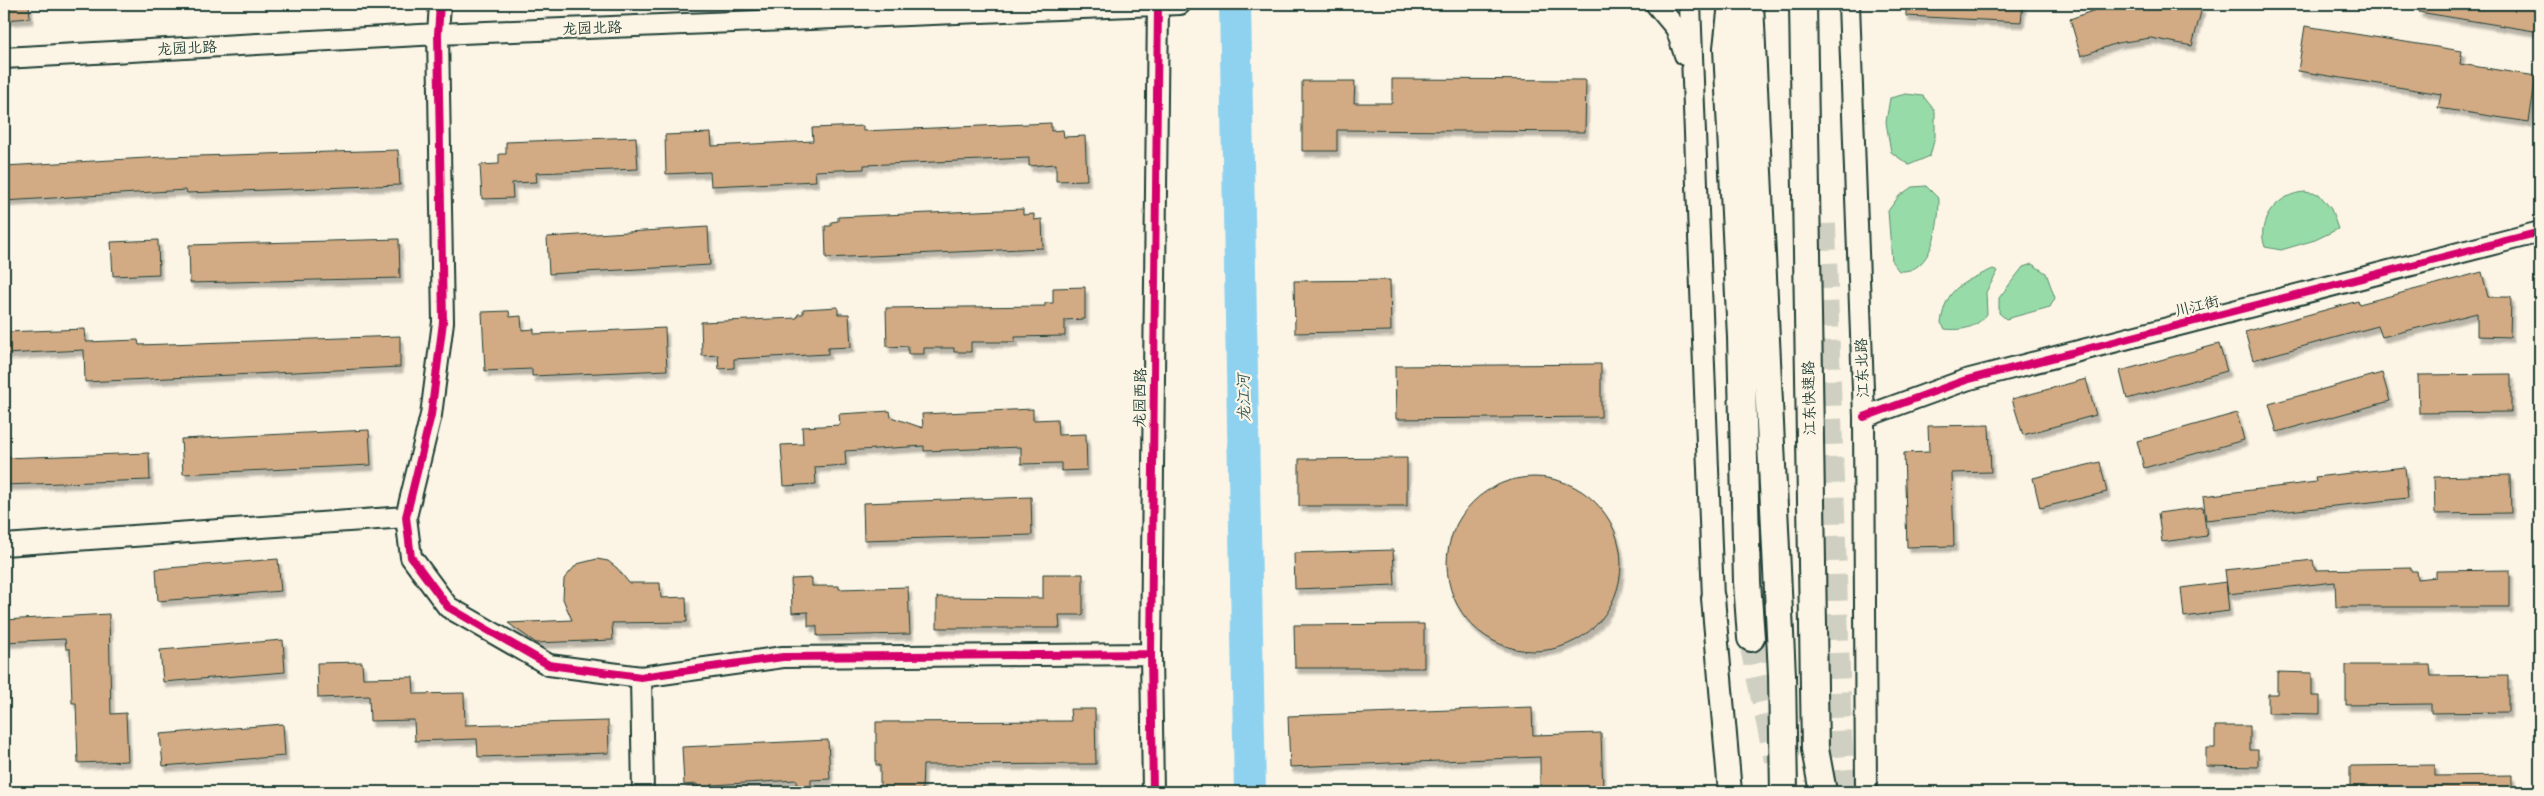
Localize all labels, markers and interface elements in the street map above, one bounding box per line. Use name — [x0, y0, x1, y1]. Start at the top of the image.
street label: 龙园北路 — [562, 18, 622, 39]
street label: 龙园北路 — [157, 37, 217, 60]
street label: 川江街 — [2173, 292, 2221, 321]
street label: 江东北路 — [1852, 338, 1873, 398]
street label: 江东快速路 — [1799, 360, 1820, 436]
street label: 龙园西路 — [1130, 368, 1151, 428]
water label: 龙江河 — [1235, 371, 1254, 422]

